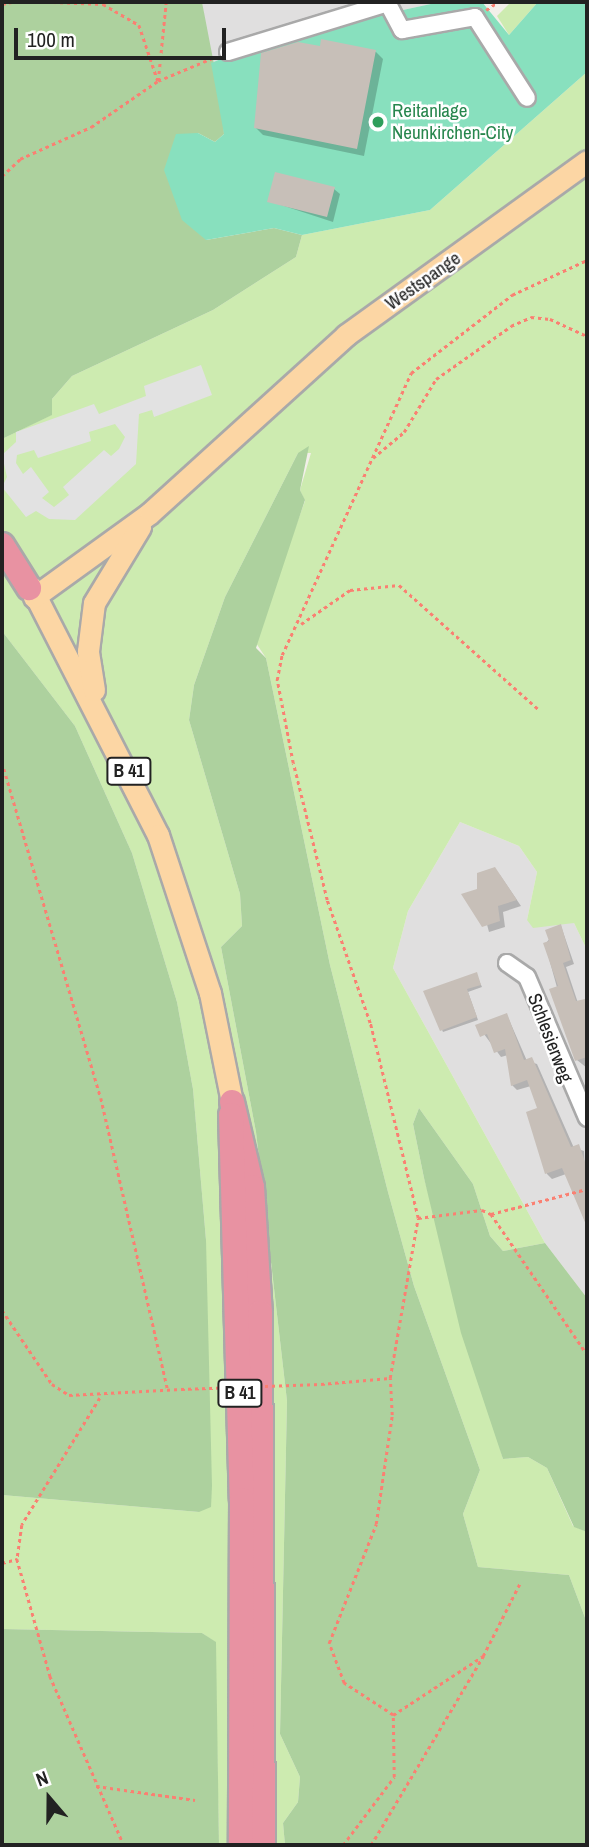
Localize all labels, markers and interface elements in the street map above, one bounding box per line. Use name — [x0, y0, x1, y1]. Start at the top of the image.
scale bar — [18, 14, 229, 58]
text: 100 m — [27, 25, 75, 54]
place label: Reitanlage Neunkirchen-City — [392, 100, 513, 144]
marker: Reitanlage Neunkirchen-City — [370, 114, 386, 130]
street label: Westspange — [381, 247, 465, 315]
road number: B 41 — [106, 756, 152, 786]
street label: Schlesierweg — [523, 990, 577, 1086]
road number: B 41 — [217, 1378, 263, 1408]
north arrow — [14, 1763, 84, 1833]
text: N — [32, 1764, 52, 1792]

